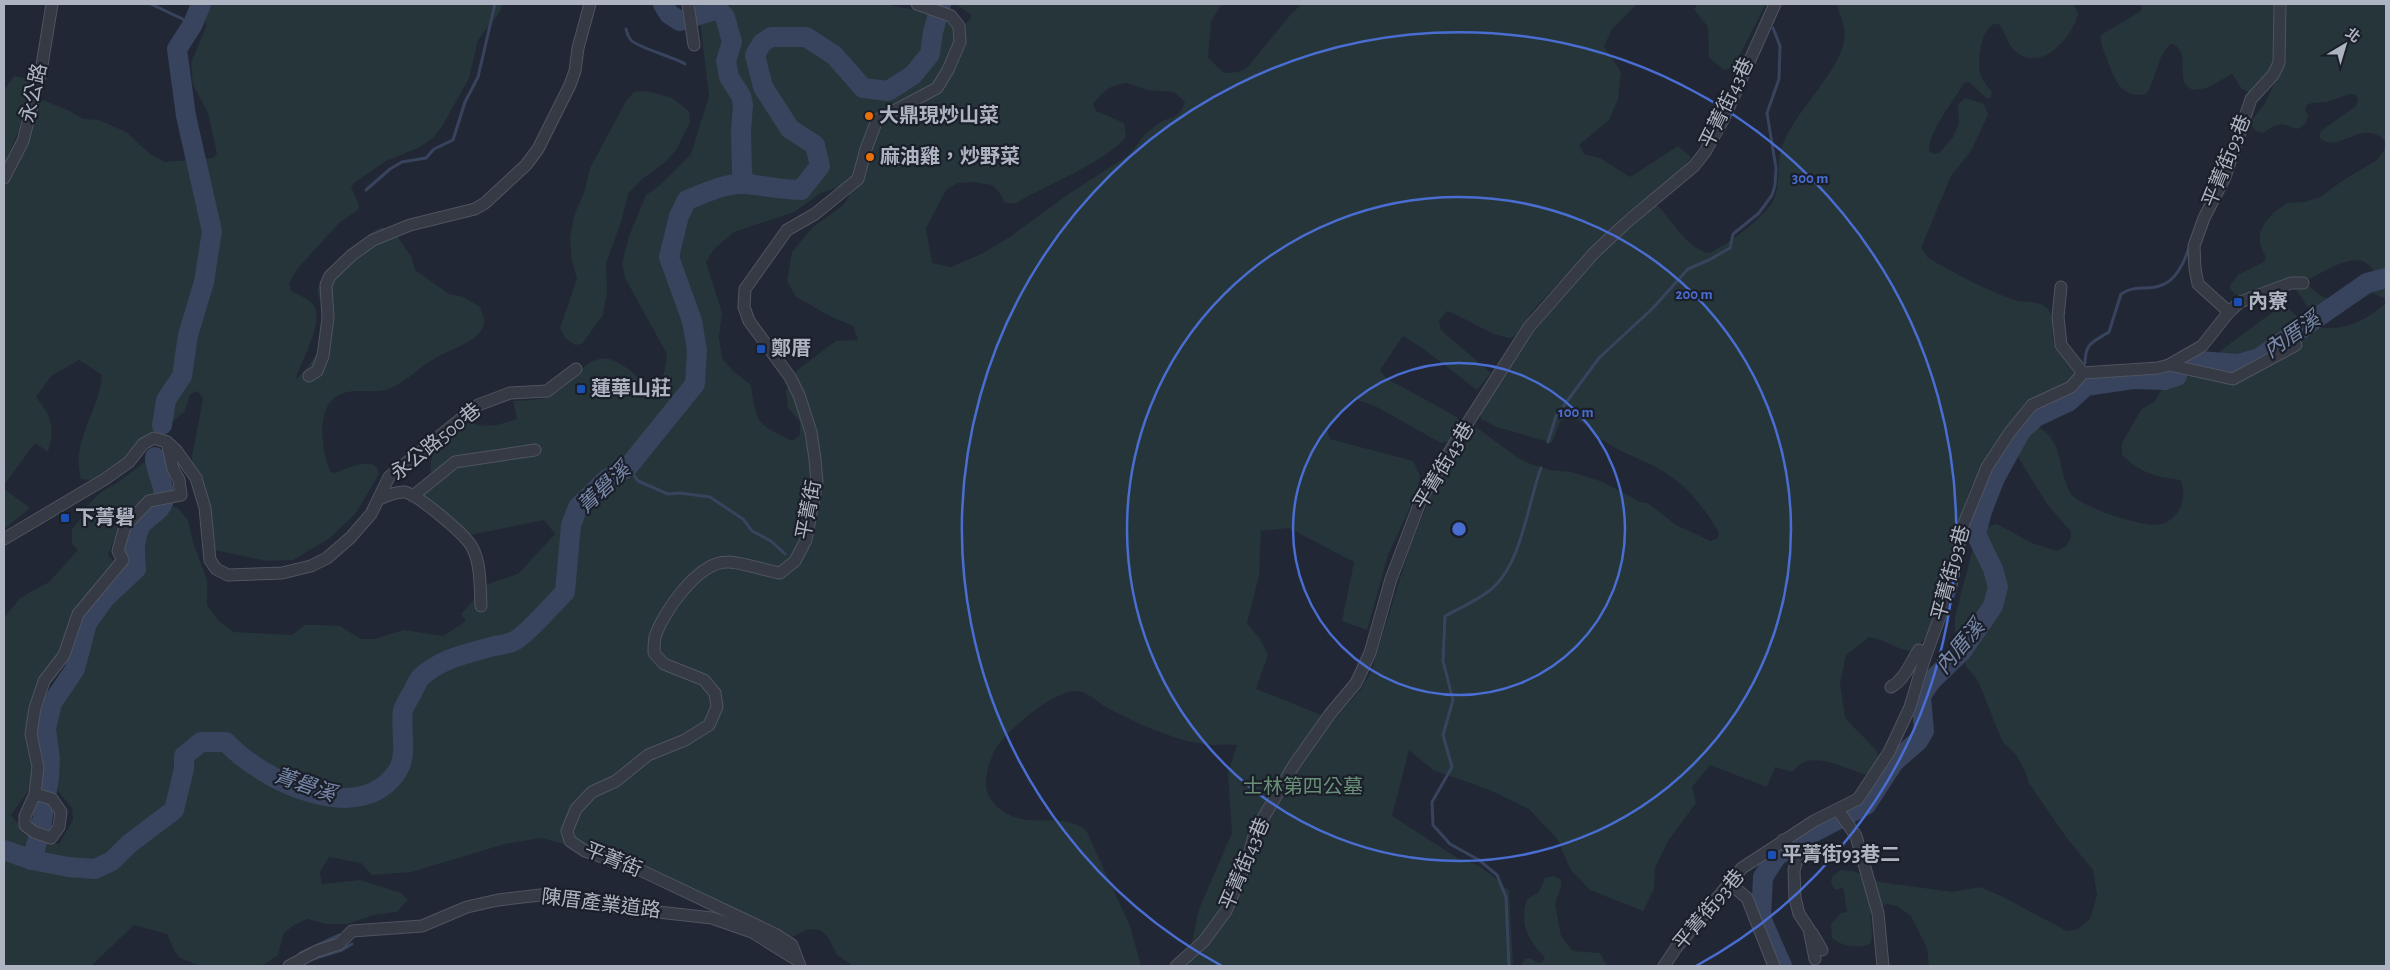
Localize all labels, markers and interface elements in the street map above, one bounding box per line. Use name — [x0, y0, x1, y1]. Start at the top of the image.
north arrow — [2320, 20, 2370, 70]
text: 北 — [2343, 25, 2363, 45]
street label: 平菁街43巷 — [1696, 54, 1757, 151]
street label: 永公路 — [17, 61, 50, 124]
place label: 大鼎現炒山菜 — [879, 104, 999, 126]
marker: 大鼎現炒山菜 — [863, 110, 875, 122]
street label: 平菁街93巷 — [2199, 112, 2255, 210]
place label: 麻油雞，炒野菜 — [880, 145, 1020, 167]
marker: 麻油雞，炒野菜 — [864, 151, 876, 163]
text: 300 m — [1792, 171, 1828, 186]
text: 200 m — [1675, 287, 1713, 302]
place label: 內寮 — [2248, 290, 2288, 312]
marker: 內寮 — [2232, 296, 2244, 308]
water label: 內厝溪 — [2260, 306, 2326, 362]
place label: 鄭厝 — [771, 337, 811, 359]
marker: 鄭厝 — [755, 343, 767, 355]
place label: 蓮華山莊 — [591, 377, 671, 399]
marker: 蓮華山莊 — [575, 383, 587, 395]
street label: 永公路500巷 — [387, 399, 485, 484]
text: 100 m — [1558, 405, 1594, 420]
street label: 平菁街43巷 — [1409, 418, 1478, 513]
water label: 菁礐溪 — [573, 456, 636, 517]
street label: 平菁街 — [792, 478, 825, 541]
place label: 下菁礐 — [75, 507, 135, 528]
marker: 下菁礐 — [59, 512, 71, 524]
centre of rings — [1450, 520, 1468, 538]
street label: 平菁街93巷 — [1928, 523, 1973, 623]
water label: 內厝溪 — [1931, 613, 1990, 678]
water label: 菁礐溪 — [272, 764, 341, 806]
park label: 士林第四公墓 — [1243, 776, 1363, 797]
street label: 平菁街43巷 — [1216, 815, 1273, 913]
street label: 平菁街 — [581, 839, 645, 881]
place label: 平菁街93巷二 — [1782, 843, 1900, 865]
marker: 平菁街93巷二 — [1766, 849, 1778, 861]
street label: 平菁街93巷 — [1669, 866, 1748, 954]
street label: 陳厝產業道路 — [540, 886, 662, 921]

